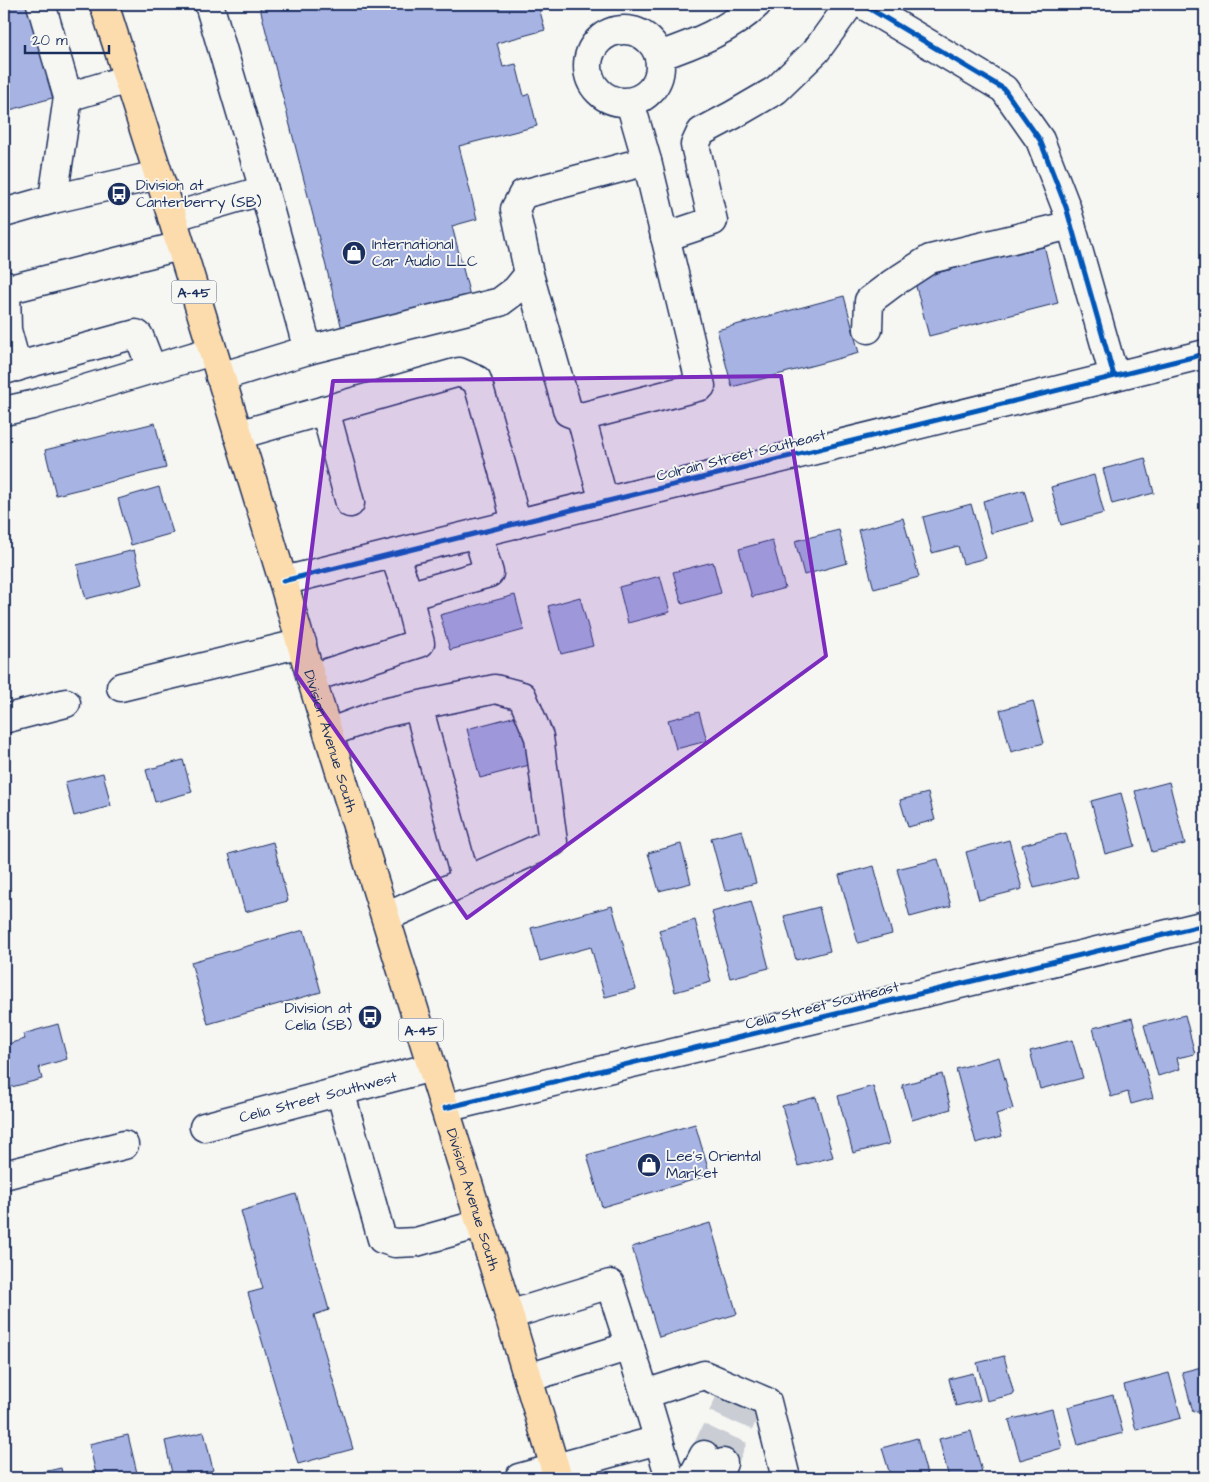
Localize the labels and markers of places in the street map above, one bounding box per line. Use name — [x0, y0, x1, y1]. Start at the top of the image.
place label: Division at Canterberry (SB) — [136, 175, 262, 214]
bus stop icon: Division at Canterberry (SB) — [106, 181, 132, 207]
place label: International Car Audio LLC — [372, 234, 478, 272]
shop icon: International Car Audio LLC — [341, 240, 367, 266]
place label: Division at Celia (SB) — [285, 998, 352, 1036]
bus stop icon: Division at Celia (SB) — [357, 1004, 383, 1030]
place label: Lee's Oriental Market — [666, 1146, 761, 1184]
shop icon: Lee's Oriental Market — [636, 1152, 662, 1178]

